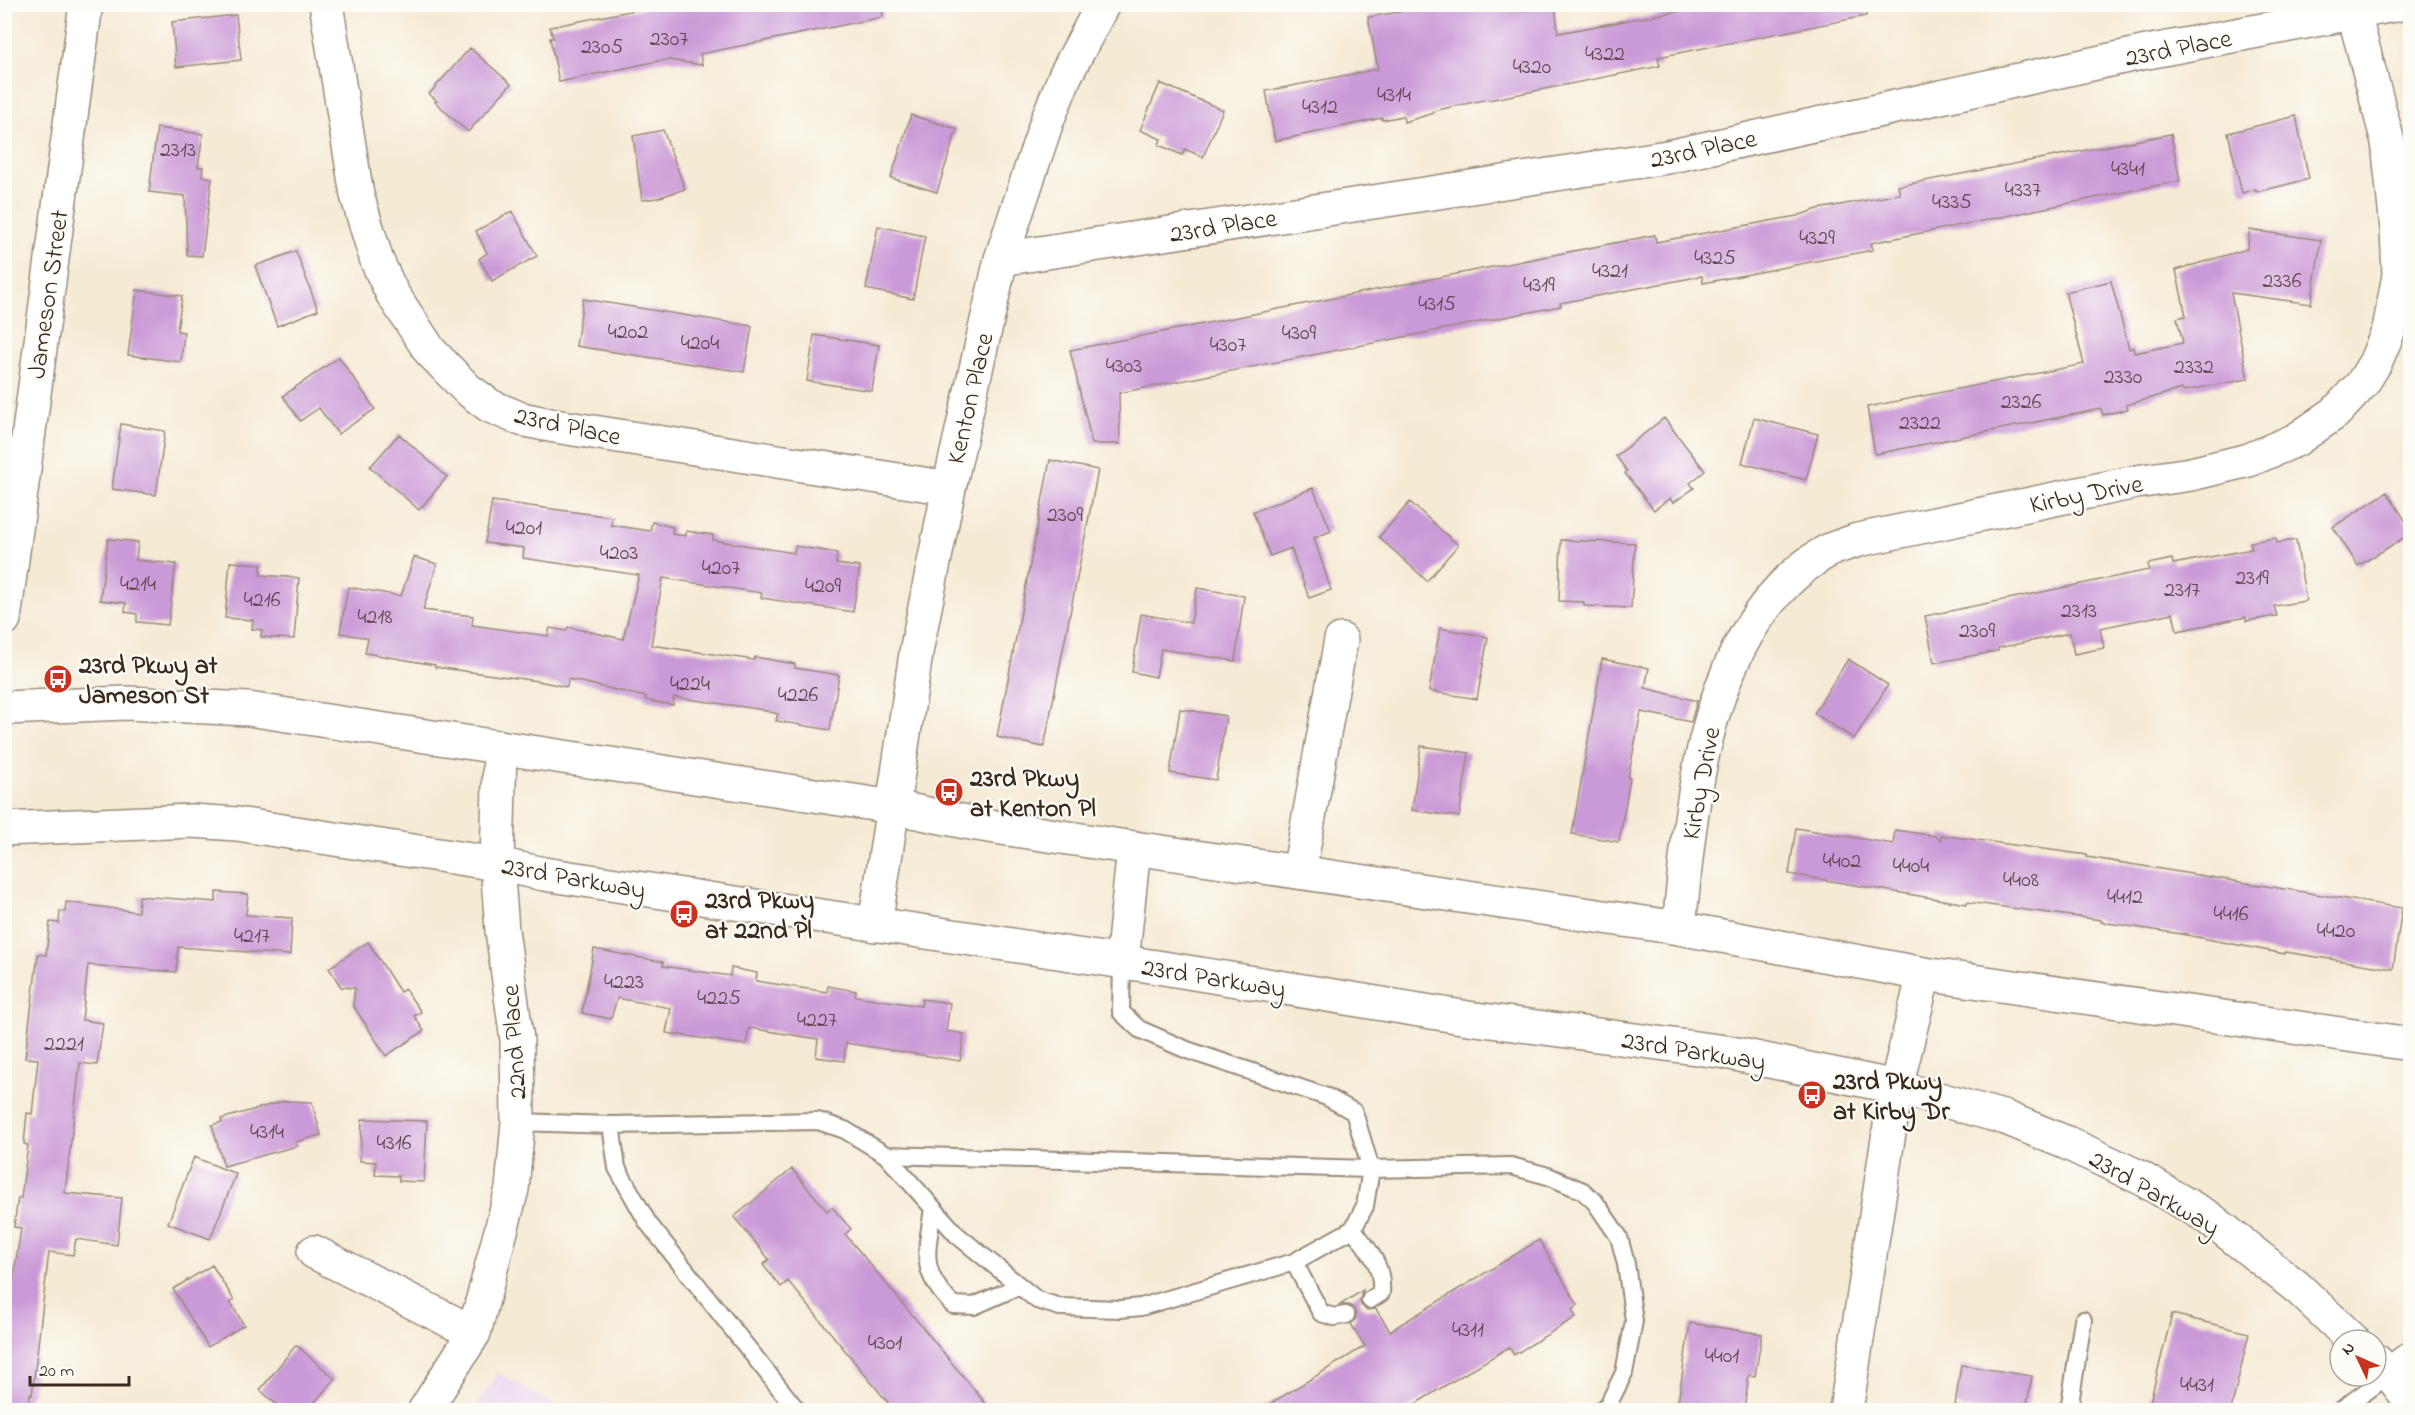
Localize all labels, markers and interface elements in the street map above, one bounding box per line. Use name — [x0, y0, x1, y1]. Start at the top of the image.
street label: 23rd Place — [2122, 21, 2236, 79]
house number: 2307 — [650, 24, 688, 56]
house number: 2305 — [581, 32, 623, 64]
house number: 4322 — [1585, 39, 1625, 71]
house number: 4320 — [1513, 52, 1551, 84]
house number: 4314 — [1377, 80, 1411, 112]
house number: 4312 — [1302, 92, 1338, 124]
street label: 23rd Place — [1647, 121, 1761, 181]
house number: 2313 — [160, 135, 196, 167]
house number: 4341 — [2111, 154, 2145, 186]
house number: 4337 — [2005, 175, 2041, 207]
house number: 4335 — [1932, 187, 1972, 219]
street label: 23rd Place — [1167, 201, 1280, 255]
street label: Jameson Street — [19, 207, 81, 381]
house number: 4329 — [1799, 223, 1835, 255]
house number: 4325 — [1694, 243, 1736, 275]
house number: 4321 — [1592, 256, 1628, 288]
house number: 2336 — [2263, 266, 2302, 298]
house number: 4319 — [1523, 270, 1555, 302]
house number: 4315 — [1418, 289, 1456, 321]
house number: 4202 — [608, 317, 648, 349]
house number: 4309 — [1282, 318, 1317, 350]
house number: 4204 — [681, 328, 719, 360]
street label: Kenton Place — [938, 329, 1006, 468]
house number: 4307 — [1210, 330, 1246, 362]
house number: 4303 — [1106, 351, 1142, 383]
house number: 2332 — [2174, 352, 2214, 384]
house number: 2330 — [2104, 362, 2142, 394]
house number: 2326 — [2001, 387, 2042, 419]
street label: 23rd Place — [511, 398, 624, 458]
house number: 2322 — [1899, 408, 1941, 440]
street label: Kirby Drive — [2027, 466, 2147, 526]
house number: 2309 — [1047, 500, 1083, 532]
house number: 4201 — [506, 513, 542, 545]
house number: 4203 — [600, 538, 638, 570]
house number: 4207 — [702, 553, 740, 585]
house number: 2319 — [2235, 563, 2269, 595]
house number: 4214 — [120, 569, 156, 601]
house number: 4209 — [805, 571, 841, 603]
house number: 2317 — [2164, 575, 2200, 607]
house number: 4216 — [244, 585, 281, 617]
house number: 2313 — [2061, 596, 2097, 628]
house number: 4218 — [357, 602, 393, 634]
house number: 2309 — [1959, 616, 1995, 648]
place label: 23rd Pkwy at Jameson St — [78, 648, 218, 716]
bus stop icon: 23rd Pkwy at Jameson St — [42, 663, 74, 695]
house number: 4224 — [670, 669, 710, 701]
house number: 4226 — [778, 680, 819, 712]
street label: Kirby Drive — [1673, 723, 1733, 843]
place label: 23rd Pkwy at Kenton Pl — [969, 761, 1096, 829]
bus stop icon: 23rd Pkwy at Kenton Pl — [933, 776, 965, 808]
house number: 4402 — [1823, 846, 1861, 878]
street label: 23rd Parkway — [499, 849, 648, 911]
house number: 4404 — [1893, 851, 1929, 883]
house number: 4408 — [2003, 865, 2039, 897]
house number: 4412 — [2107, 882, 2143, 914]
place label: 23rd Pkwy at 22nd Pl — [704, 883, 814, 951]
bus stop icon: 23rd Pkwy at 22nd Pl — [668, 898, 700, 930]
house number: 4416 — [2214, 899, 2249, 931]
house number: 4420 — [2317, 916, 2355, 948]
house number: 4217 — [234, 921, 270, 953]
street label: 23rd Parkway — [1139, 950, 1288, 1010]
house number: 4223 — [604, 967, 644, 999]
street label: 22nd Place — [493, 983, 539, 1100]
house number: 4225 — [697, 983, 741, 1015]
house number: 4227 — [797, 1005, 837, 1037]
street label: 23rd Parkway — [1619, 1023, 1768, 1083]
house number: 2221 — [44, 1029, 84, 1061]
place label: 23rd Pkwy at Kirby Dr — [1832, 1064, 1950, 1132]
bus stop icon: 23rd Pkwy at Kirby Dr — [1796, 1079, 1828, 1111]
house number: 4314 — [250, 1117, 284, 1149]
house number: 4316 — [377, 1128, 412, 1160]
street label: 23rd Parkway — [2081, 1142, 2226, 1247]
house number: 4311 — [1452, 1315, 1484, 1347]
house number: 4301 — [868, 1328, 902, 1360]
north arrow — [2328, 1328, 2388, 1388]
text: N — [2336, 1337, 2361, 1361]
house number: 4401 — [1705, 1341, 1739, 1373]
scale bar — [30, 1349, 129, 1387]
text: 20 m — [39, 1359, 74, 1385]
house number: 4431 — [2180, 1370, 2214, 1402]

